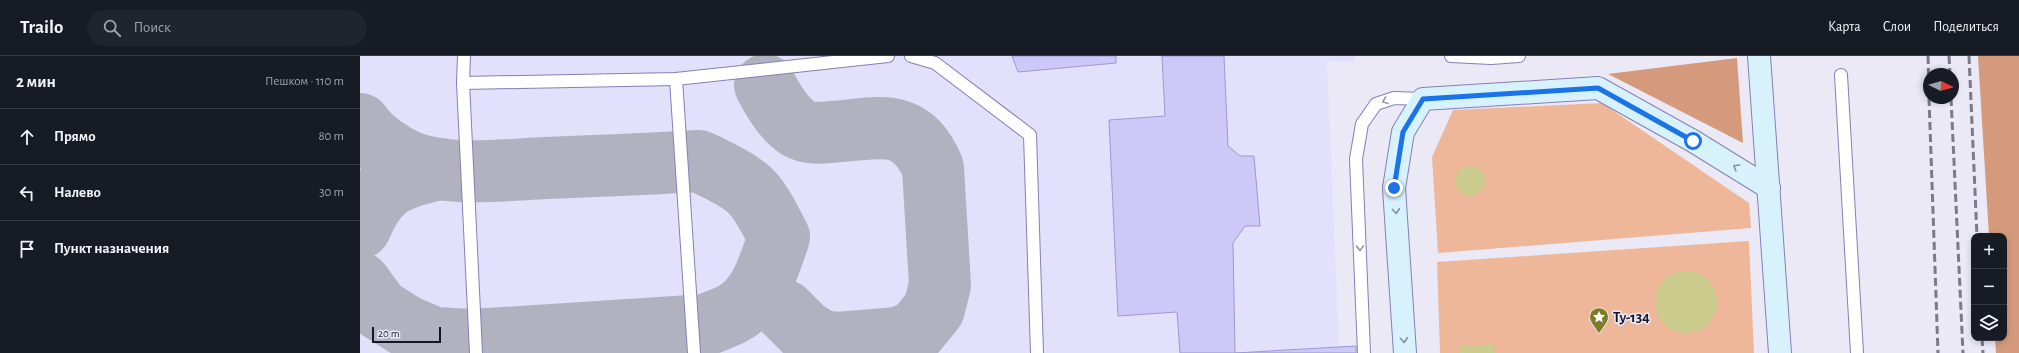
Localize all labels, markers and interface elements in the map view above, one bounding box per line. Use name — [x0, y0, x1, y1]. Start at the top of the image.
search box — [87, 10, 367, 46]
icon: search — [101, 17, 123, 39]
text: Trailo — [20, 18, 63, 37]
text: Поиск — [133, 20, 171, 35]
text: Карта — [1828, 20, 1861, 34]
text: Слои — [1883, 20, 1911, 34]
text: Поделиться — [1933, 20, 1999, 34]
north arrow — [1923, 68, 1959, 104]
text: 2 мин — [16, 73, 56, 90]
text: Пешком · 110 m — [265, 75, 344, 88]
one-way arrow — [1381, 97, 1388, 105]
icon: ahead — [16, 126, 38, 148]
text: Прямо — [54, 129, 96, 144]
text: 80 m — [318, 130, 344, 143]
route start — [1684, 132, 1702, 150]
one-way arrow — [1733, 165, 1740, 172]
route end — [1385, 179, 1403, 197]
icon: left — [16, 182, 38, 204]
text: Налево — [54, 185, 101, 200]
text: 30 m — [319, 186, 344, 199]
one-way arrow — [1391, 208, 1400, 214]
map controls — [1971, 233, 2007, 341]
button: + — [1971, 233, 2007, 269]
icon: arrive — [16, 238, 38, 260]
text: Пункт назначения — [54, 241, 169, 256]
one-way arrow — [1355, 245, 1364, 251]
button: − — [1971, 269, 2007, 305]
button: layers — [1971, 305, 2007, 341]
place icon: Ту-134 — [1588, 306, 1610, 334]
place label: Ту-134 — [1613, 310, 1650, 325]
scale bar — [372, 325, 441, 344]
text: 20 m — [378, 328, 399, 339]
one-way arrow — [1400, 337, 1408, 343]

